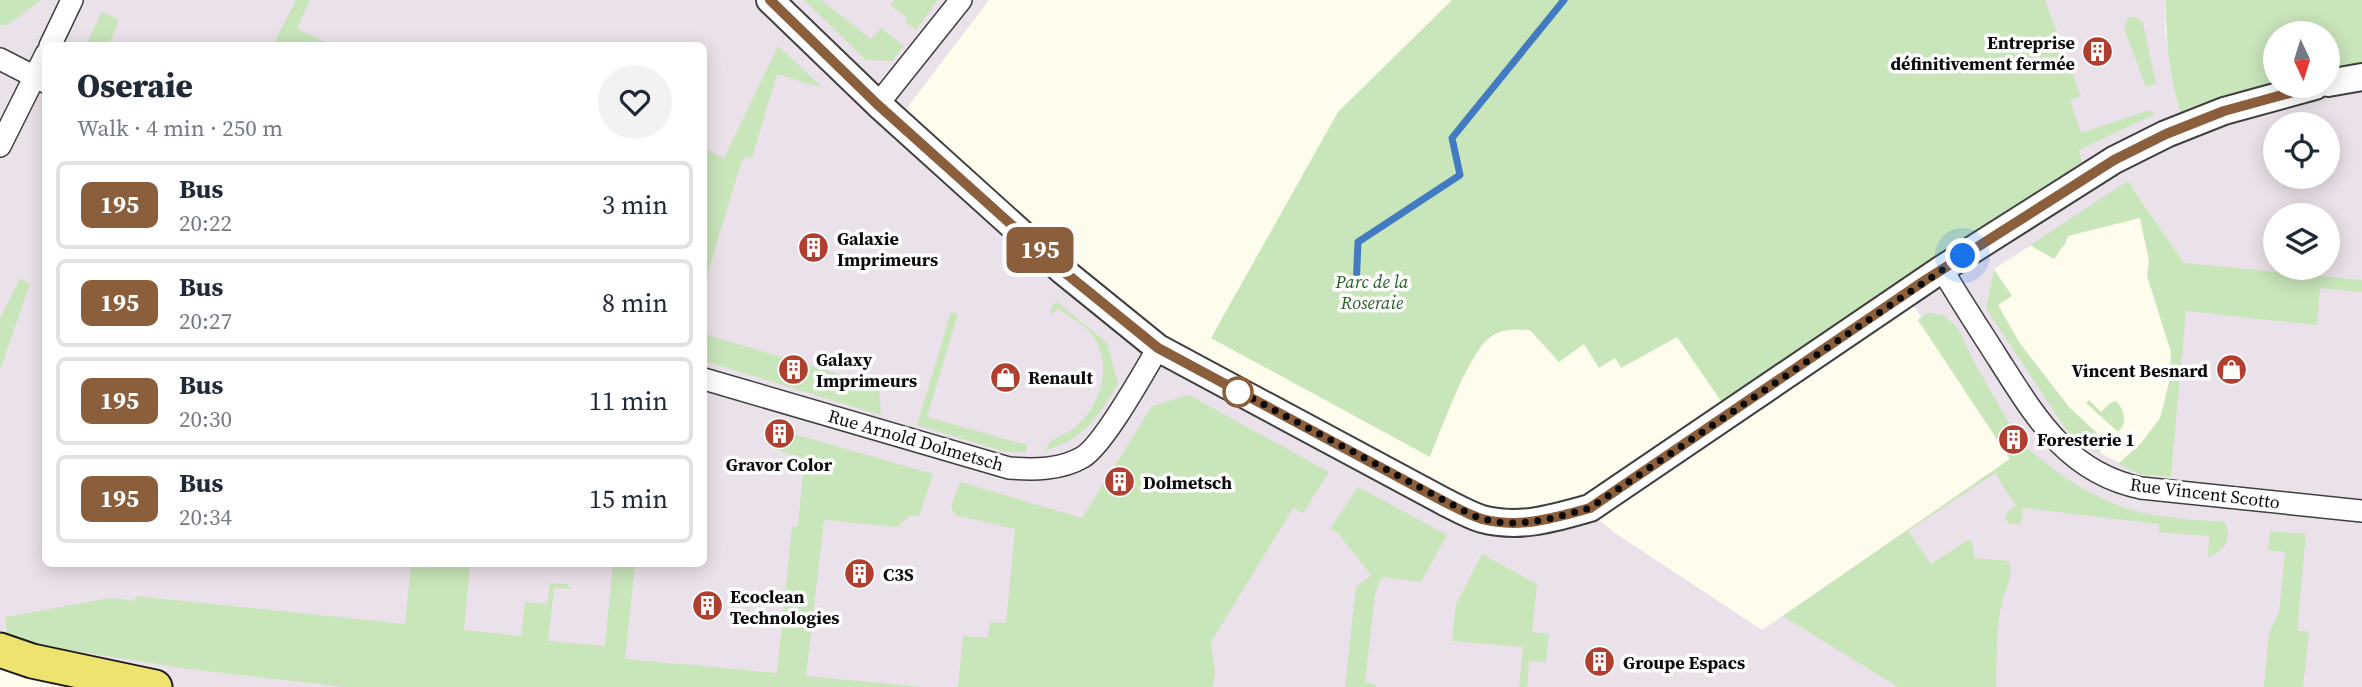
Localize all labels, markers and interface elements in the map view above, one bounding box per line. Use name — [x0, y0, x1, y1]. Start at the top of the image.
north arrow — [2263, 21, 2340, 98]
map controls — [2263, 21, 2340, 280]
place label: Entreprise définitivement fermée — [1890, 30, 2075, 76]
building icon: Entreprise définitivement fermée — [2081, 35, 2115, 69]
text: Oseraie — [77, 63, 193, 108]
button: heart — [598, 65, 672, 139]
text: Walk · 4 min · 250 m — [77, 112, 283, 144]
button: locate — [2263, 112, 2340, 189]
text: Bus — [179, 171, 223, 207]
text: 3 min — [602, 187, 668, 223]
text: 195 — [100, 188, 139, 221]
button: layers — [2263, 203, 2340, 280]
text: 20:22 — [179, 207, 232, 239]
place label: Galaxie Imprimeurs — [837, 226, 938, 272]
line badge: 195 — [1000, 227, 1080, 273]
building icon: Galaxie Imprimeurs — [797, 231, 831, 265]
text: 195 — [1020, 233, 1060, 266]
your location — [1945, 238, 1980, 273]
text: Bus — [179, 269, 223, 305]
park label: Parc de la Roseraie — [1335, 269, 1409, 315]
text: 8 min — [602, 285, 668, 321]
text: 195 — [100, 286, 139, 319]
text: 20:27 — [179, 305, 232, 337]
place label: Galaxy Imprimeurs — [816, 347, 917, 393]
building icon: Galaxy Imprimeurs — [776, 352, 810, 386]
shop icon: Vincent Besnard — [2214, 353, 2248, 387]
place label: Vincent Besnard — [2072, 358, 2208, 383]
shop icon: Renault — [988, 360, 1022, 394]
place label: Renault — [1028, 365, 1093, 390]
text: Bus — [179, 367, 223, 403]
unlabelled marker — [1223, 377, 1253, 407]
text: 11 min — [589, 383, 668, 419]
text: 195 — [100, 384, 139, 417]
text: 20:30 — [179, 403, 232, 435]
street label: Rue Arnold Dolmetsch — [825, 403, 1007, 477]
building icon: Gravor Color — [762, 417, 796, 451]
building icon: Foresterie 1 — [1997, 422, 2031, 456]
place label: Foresterie 1 — [2037, 427, 2135, 452]
place label: Gravor Color — [726, 452, 833, 477]
text: Bus — [179, 465, 223, 501]
building icon: Dolmetsch — [1103, 465, 1137, 499]
place label: Dolmetsch — [1143, 470, 1232, 495]
street label: Rue Vincent Scotto — [2129, 471, 2281, 515]
text: 15 min — [589, 481, 668, 517]
text: 195 — [100, 482, 139, 515]
text: 20:34 — [179, 501, 232, 533]
building icon: C3S — [843, 557, 877, 591]
place label: C3S — [883, 562, 914, 587]
place label: Ecoclean Technologies — [730, 584, 840, 630]
building icon: Ecoclean Technologies — [690, 589, 724, 623]
building icon: Groupe Espacs — [1583, 645, 1617, 679]
place label: Groupe Espacs — [1623, 650, 1745, 675]

